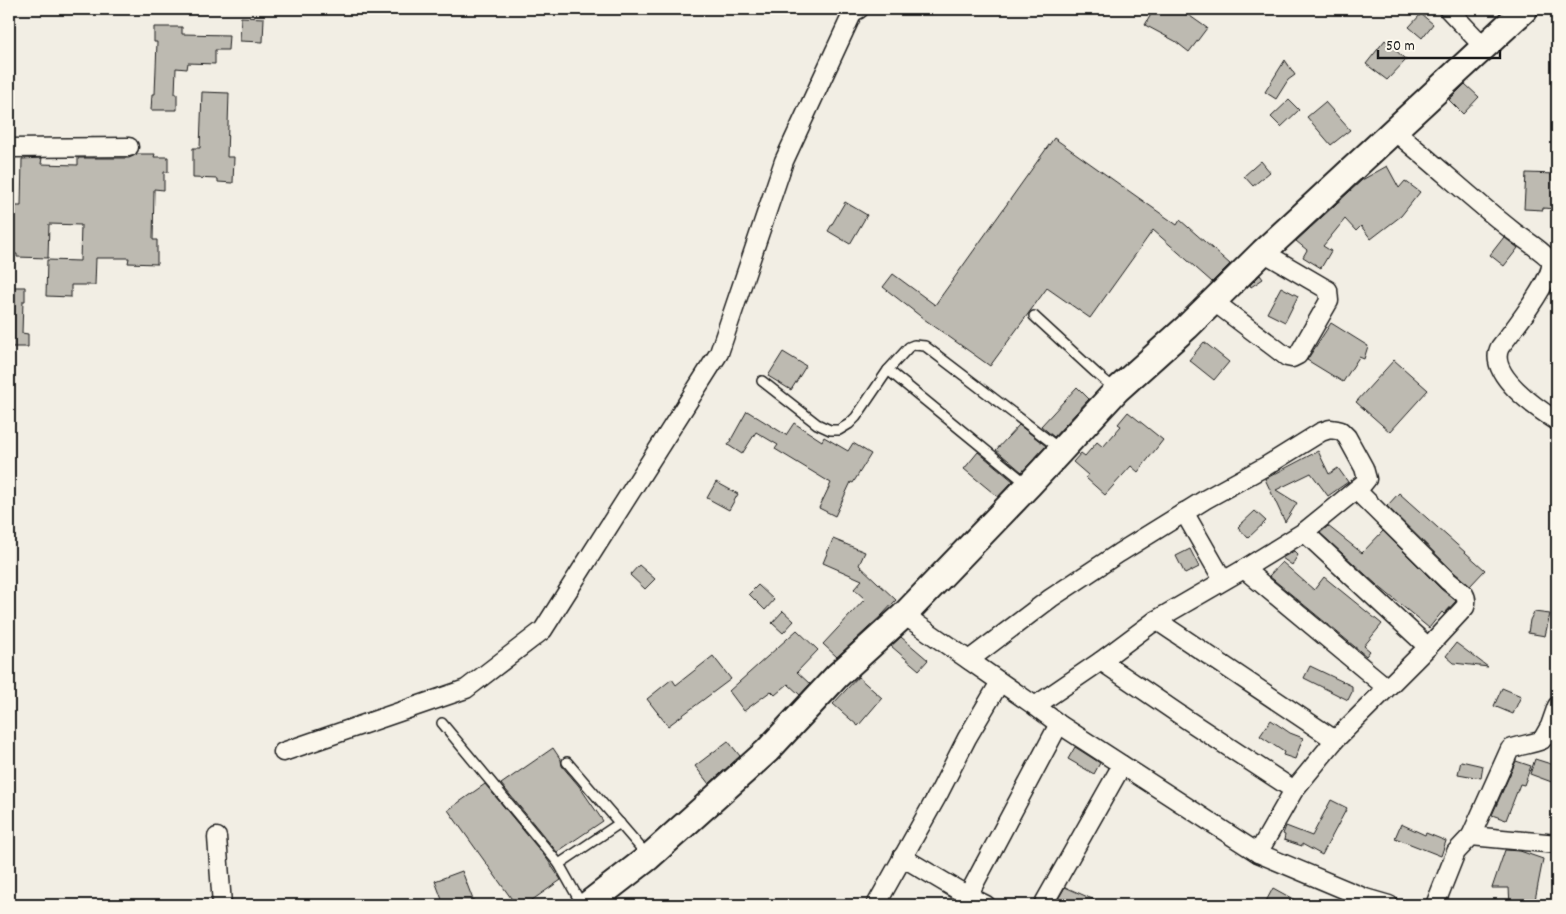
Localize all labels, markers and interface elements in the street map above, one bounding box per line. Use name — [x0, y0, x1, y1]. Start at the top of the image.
scale bar — [1378, 28, 1501, 60]
text: 50 m — [1386, 36, 1415, 58]

